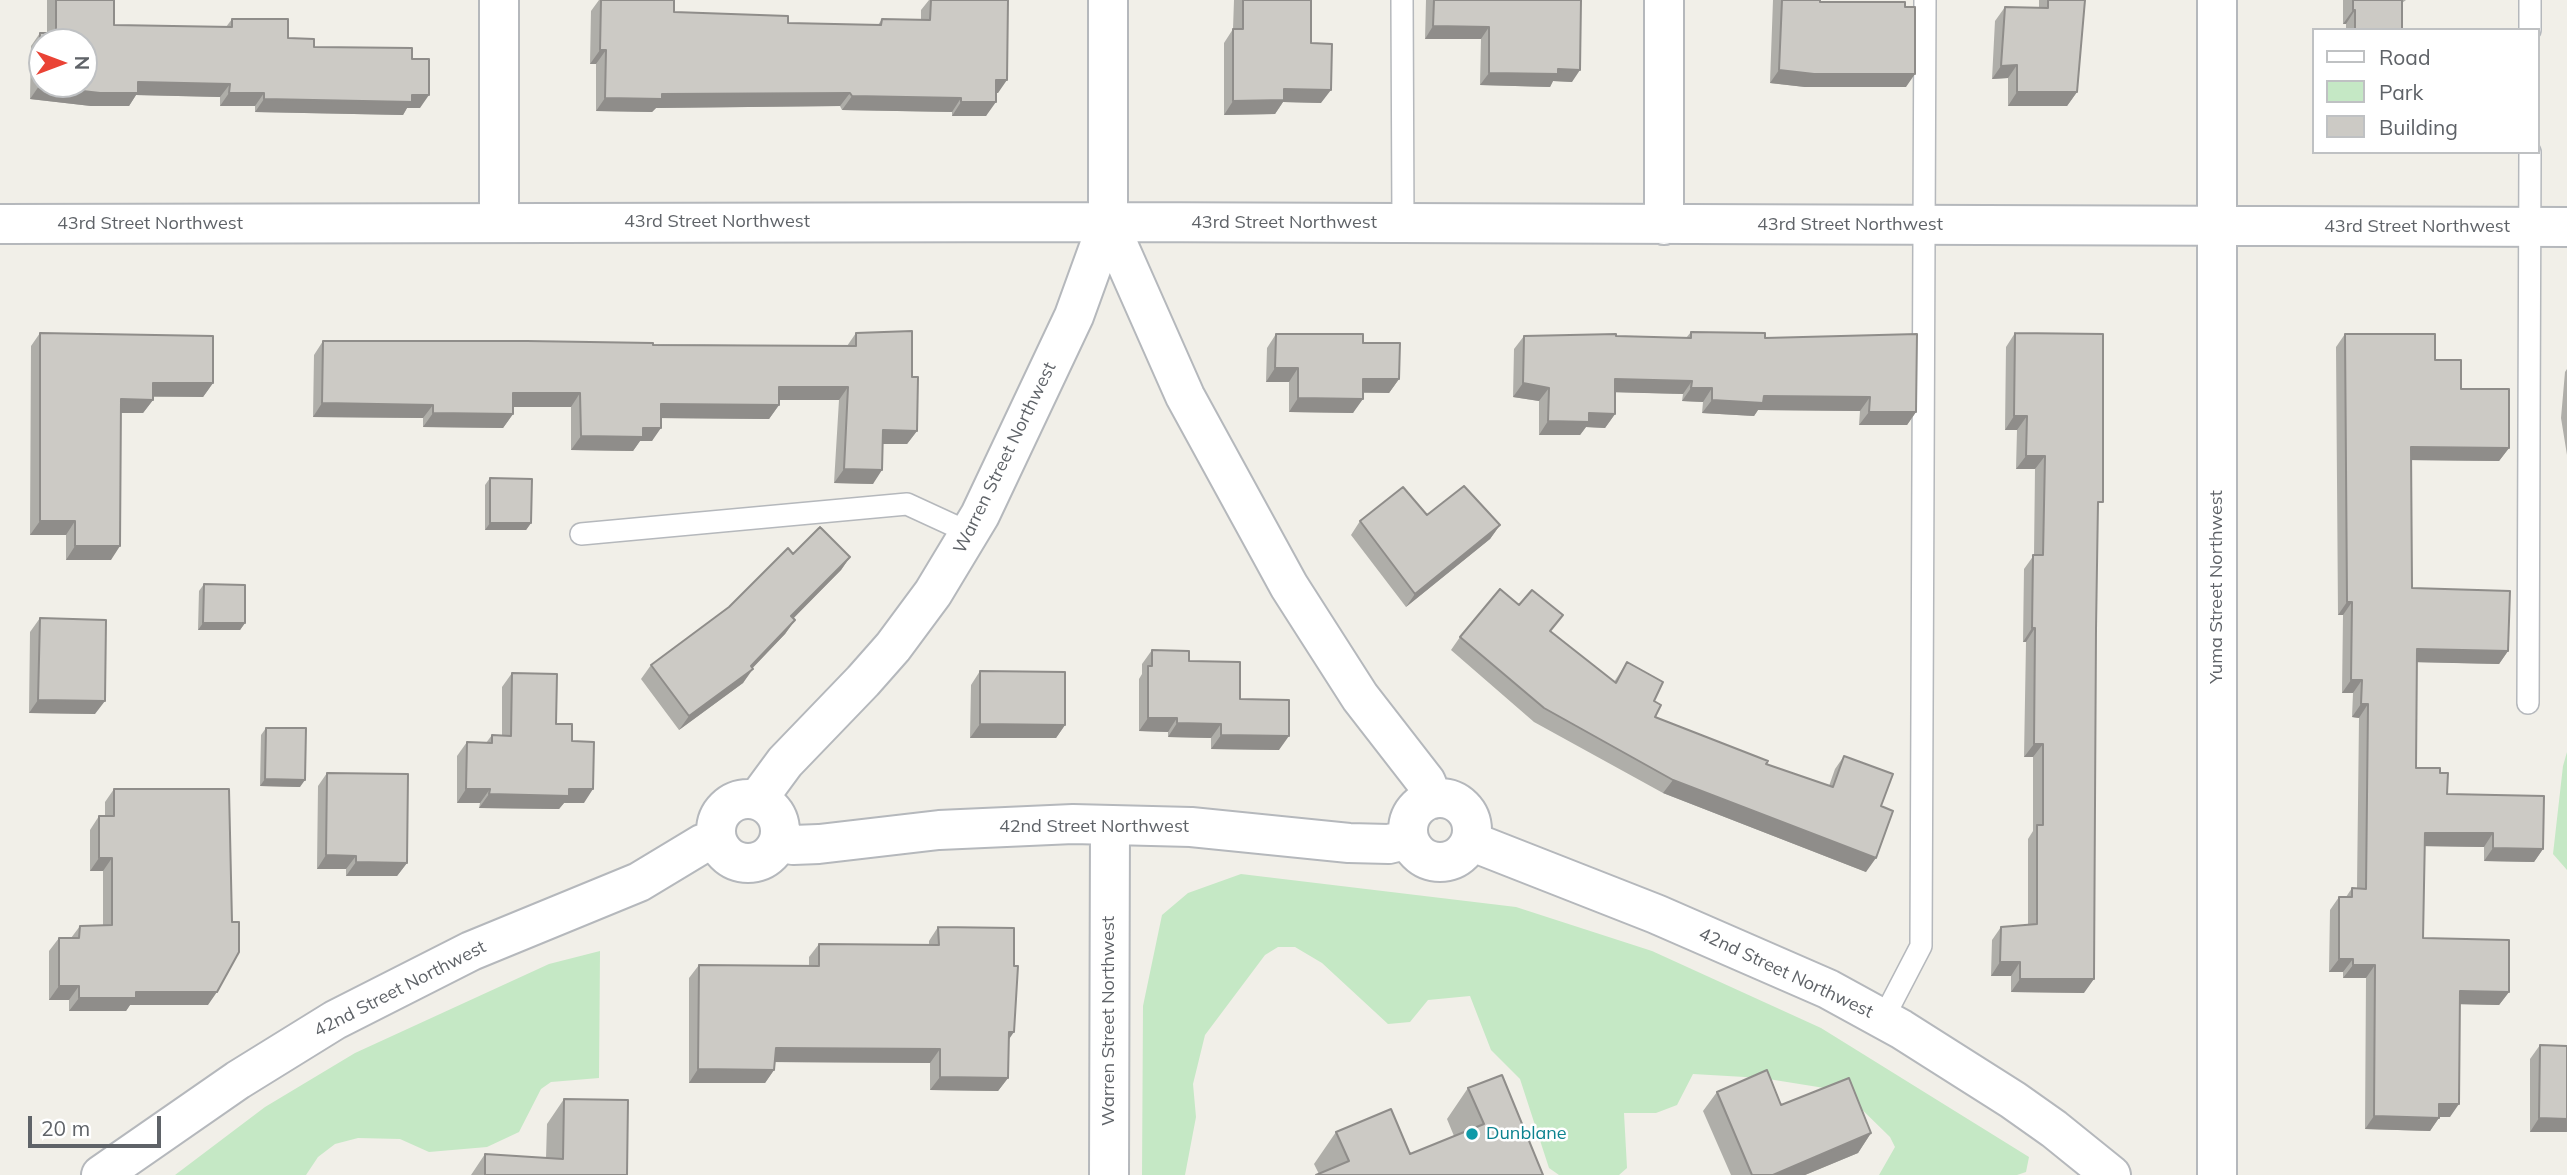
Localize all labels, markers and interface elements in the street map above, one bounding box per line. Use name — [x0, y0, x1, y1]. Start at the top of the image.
north arrow — [28, 28, 98, 98]
legend — [2312, 28, 2539, 154]
text: Road — [2379, 44, 2430, 70]
text: N — [70, 56, 94, 70]
text: Park — [2379, 79, 2423, 105]
text: Building — [2379, 114, 2458, 140]
street label: 43rd Street Northwest — [624, 211, 810, 233]
street label: 43rd Street Northwest — [1191, 212, 1377, 234]
street label: 43rd Street Northwest — [57, 213, 243, 235]
street label: 43rd Street Northwest — [1757, 214, 1943, 236]
street label: 43rd Street Northwest — [2324, 216, 2510, 238]
street label: Warren Street Northwest — [949, 359, 1061, 557]
street label: Yuma Street Northwest — [2206, 490, 2228, 684]
street label: 42nd Street Northwest — [999, 816, 1189, 838]
street label: Warren Street Northwest — [1098, 916, 1120, 1126]
street label: 42nd Street Northwest — [1695, 923, 1877, 1023]
street label: 42nd Street Northwest — [310, 936, 490, 1042]
scale bar — [32, 1102, 164, 1146]
text: 20 m — [41, 1115, 90, 1141]
place label: Dunblane — [1486, 1123, 1567, 1145]
marker: Dunblane — [1464, 1126, 1480, 1142]

